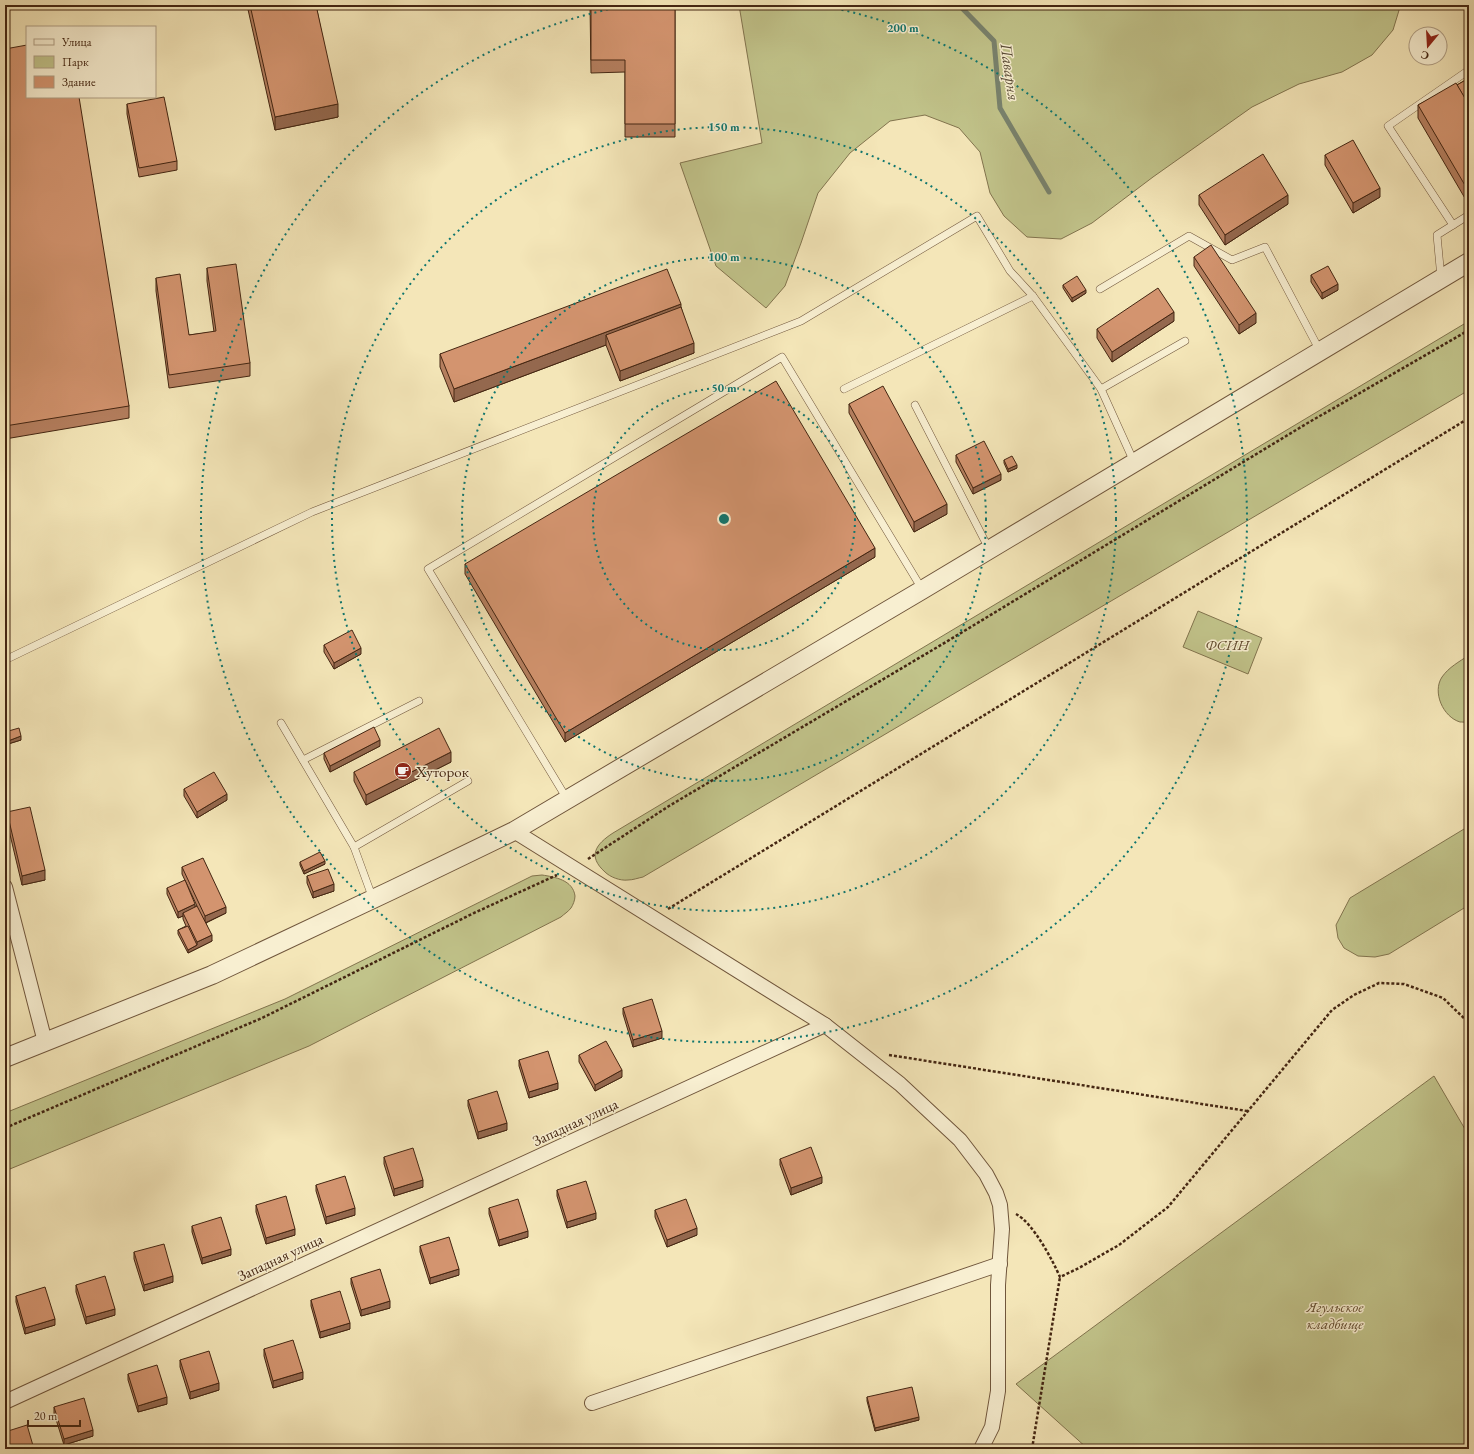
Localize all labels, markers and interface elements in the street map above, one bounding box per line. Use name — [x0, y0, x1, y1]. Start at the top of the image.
text: 200 m — [887, 20, 919, 36]
legend — [26, 26, 156, 98]
north arrow — [1408, 26, 1448, 66]
text: Улица — [61, 34, 92, 50]
water label: Паварня — [995, 41, 1024, 102]
text: С — [1419, 48, 1431, 63]
text: Парк — [62, 54, 89, 70]
text: Здание — [62, 74, 96, 90]
text: 150 m — [708, 119, 740, 135]
text: 100 m — [708, 249, 740, 265]
text: 50 m — [711, 380, 737, 396]
centre of rings — [717, 512, 731, 526]
park label: ФСИН — [1205, 635, 1250, 654]
cafe icon: Хуторок — [393, 761, 413, 781]
place label: Хуторок — [415, 762, 469, 781]
street label: Западная улица — [529, 1094, 621, 1150]
street label: Западная улица — [234, 1229, 326, 1285]
park label: Ягульское кладбище — [1306, 1297, 1364, 1333]
scale bar — [28, 1402, 80, 1428]
text: 20 m — [34, 1408, 58, 1424]

